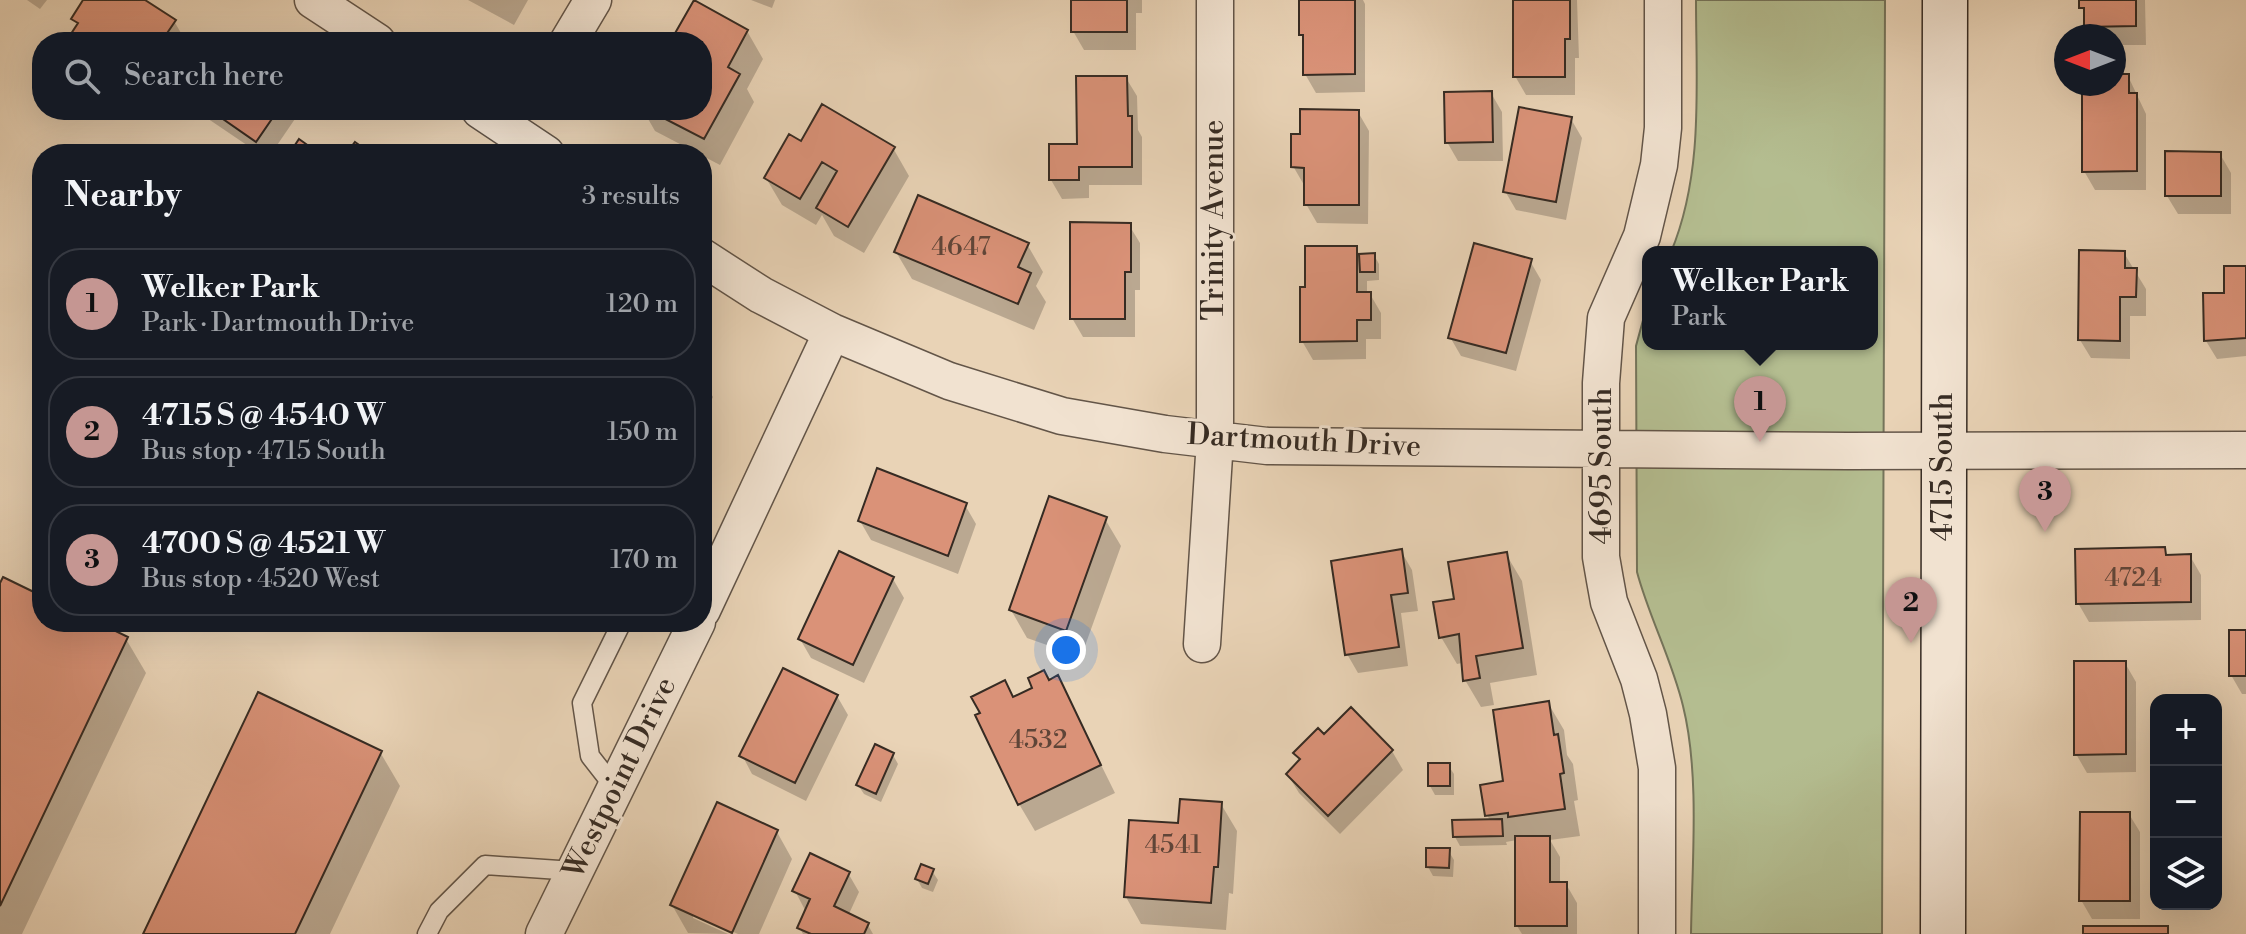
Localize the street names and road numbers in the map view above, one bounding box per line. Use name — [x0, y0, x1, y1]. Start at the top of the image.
street label: Trinity Avenue — [1195, 120, 1233, 320]
street label: 4695 South — [1583, 387, 1621, 544]
street label: 4715 South — [1924, 393, 1962, 541]
street label: Dartmouth Drive — [1186, 416, 1422, 466]
street label: Westpoint Drive — [554, 671, 685, 886]

